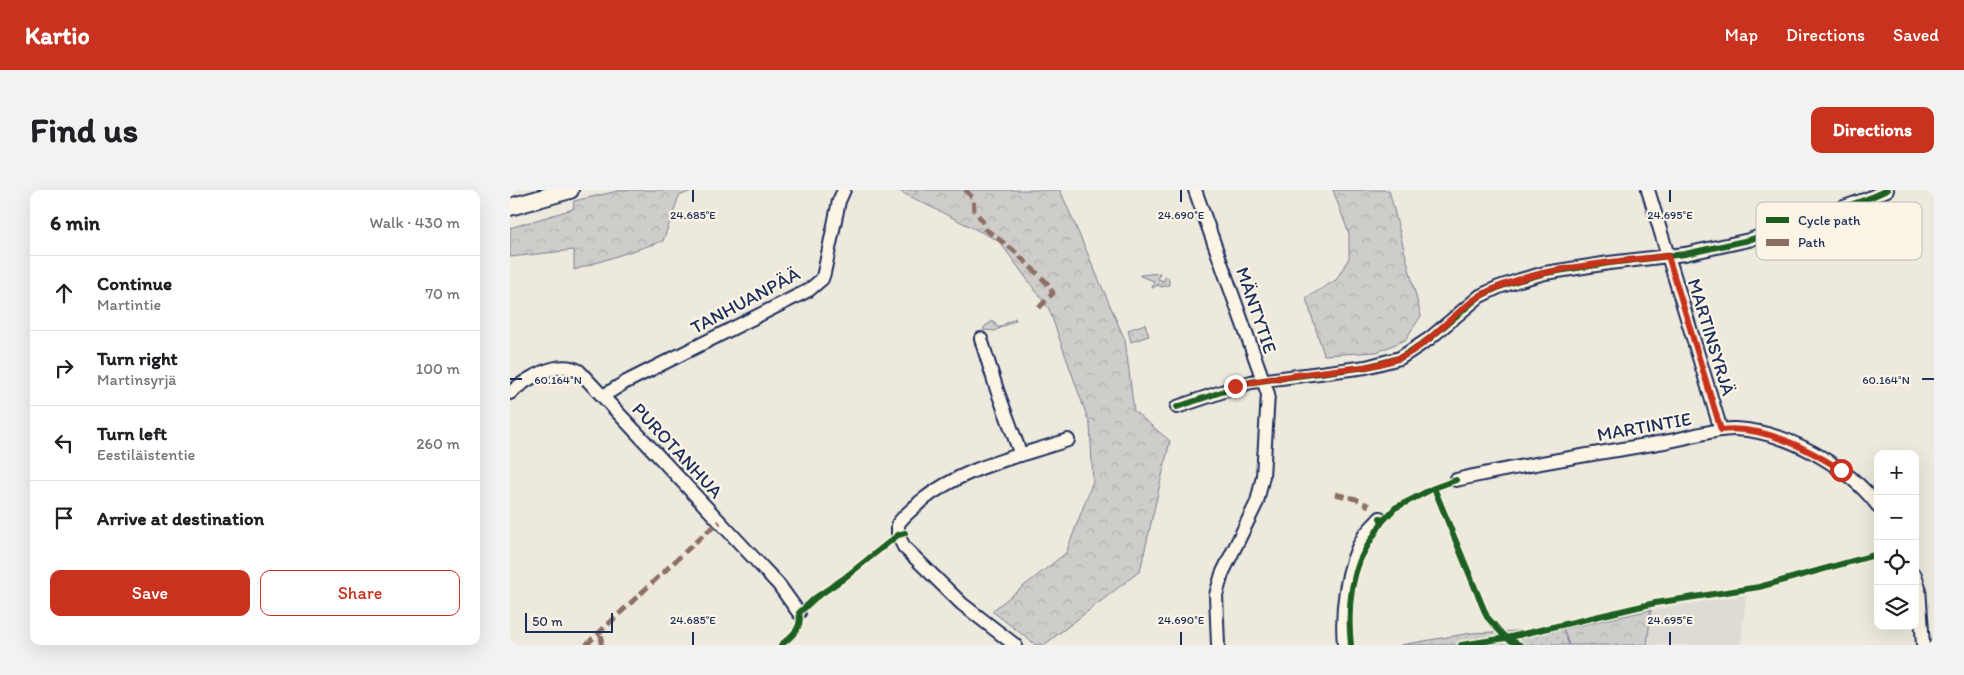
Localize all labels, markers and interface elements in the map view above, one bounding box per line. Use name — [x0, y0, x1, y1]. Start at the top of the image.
text: Kartio — [25, 21, 90, 50]
text: Map — [1725, 24, 1758, 46]
text: Directions — [1786, 24, 1865, 46]
text: Saved — [1893, 24, 1939, 46]
button: Directions — [1811, 107, 1934, 153]
text: Find us — [30, 109, 138, 151]
legend — [1756, 202, 1922, 260]
text: 24.685°E — [670, 208, 716, 222]
text: 24.690°E — [1158, 208, 1205, 222]
text: 24.695°E — [1647, 208, 1693, 222]
text: 6 min — [50, 210, 100, 235]
text: Cycle path — [1798, 212, 1861, 229]
text: Walk · 430 m — [370, 213, 460, 232]
text: Path — [1798, 234, 1825, 251]
street label: TANHUANPÄÄ — [687, 262, 804, 339]
street label: MÄNTYTIE — [1231, 264, 1282, 357]
text: Continue — [97, 272, 172, 295]
street label: MARTINSYRJÄ — [1683, 276, 1740, 398]
icon: ahead — [50, 279, 78, 307]
text: 70 m — [425, 284, 460, 303]
text: Martintie — [97, 295, 161, 314]
text: Turn right — [97, 347, 178, 370]
icon: right — [50, 354, 78, 382]
text: 100 m — [416, 359, 460, 378]
text: Martinsyrjä — [97, 370, 177, 389]
text: 60.164°N — [534, 373, 582, 387]
text: 60.164°N — [1862, 373, 1910, 387]
route end — [1224, 375, 1247, 398]
street label: PUROTANHUA — [627, 398, 728, 503]
street label: MARTINTIE — [1595, 407, 1693, 446]
text: Turn left — [97, 422, 167, 445]
icon: left — [50, 429, 78, 457]
text: 260 m — [416, 434, 460, 453]
text: Eestiläistentie — [97, 445, 195, 464]
map controls — [1874, 450, 1919, 630]
button: + — [1874, 450, 1919, 495]
route start — [1830, 459, 1853, 482]
button: − — [1874, 495, 1919, 540]
icon: arrive — [50, 504, 78, 532]
text: Arrive at destination — [97, 507, 264, 530]
button: locate — [1874, 540, 1919, 585]
button: Save — [50, 570, 250, 616]
button: Share — [260, 570, 460, 616]
button: layers — [1874, 585, 1919, 630]
scale bar — [525, 610, 612, 633]
text: 50 m — [532, 613, 563, 630]
text: 24.685°E — [670, 613, 716, 627]
text: 24.690°E — [1158, 613, 1205, 627]
text: 24.695°E — [1647, 613, 1693, 627]

